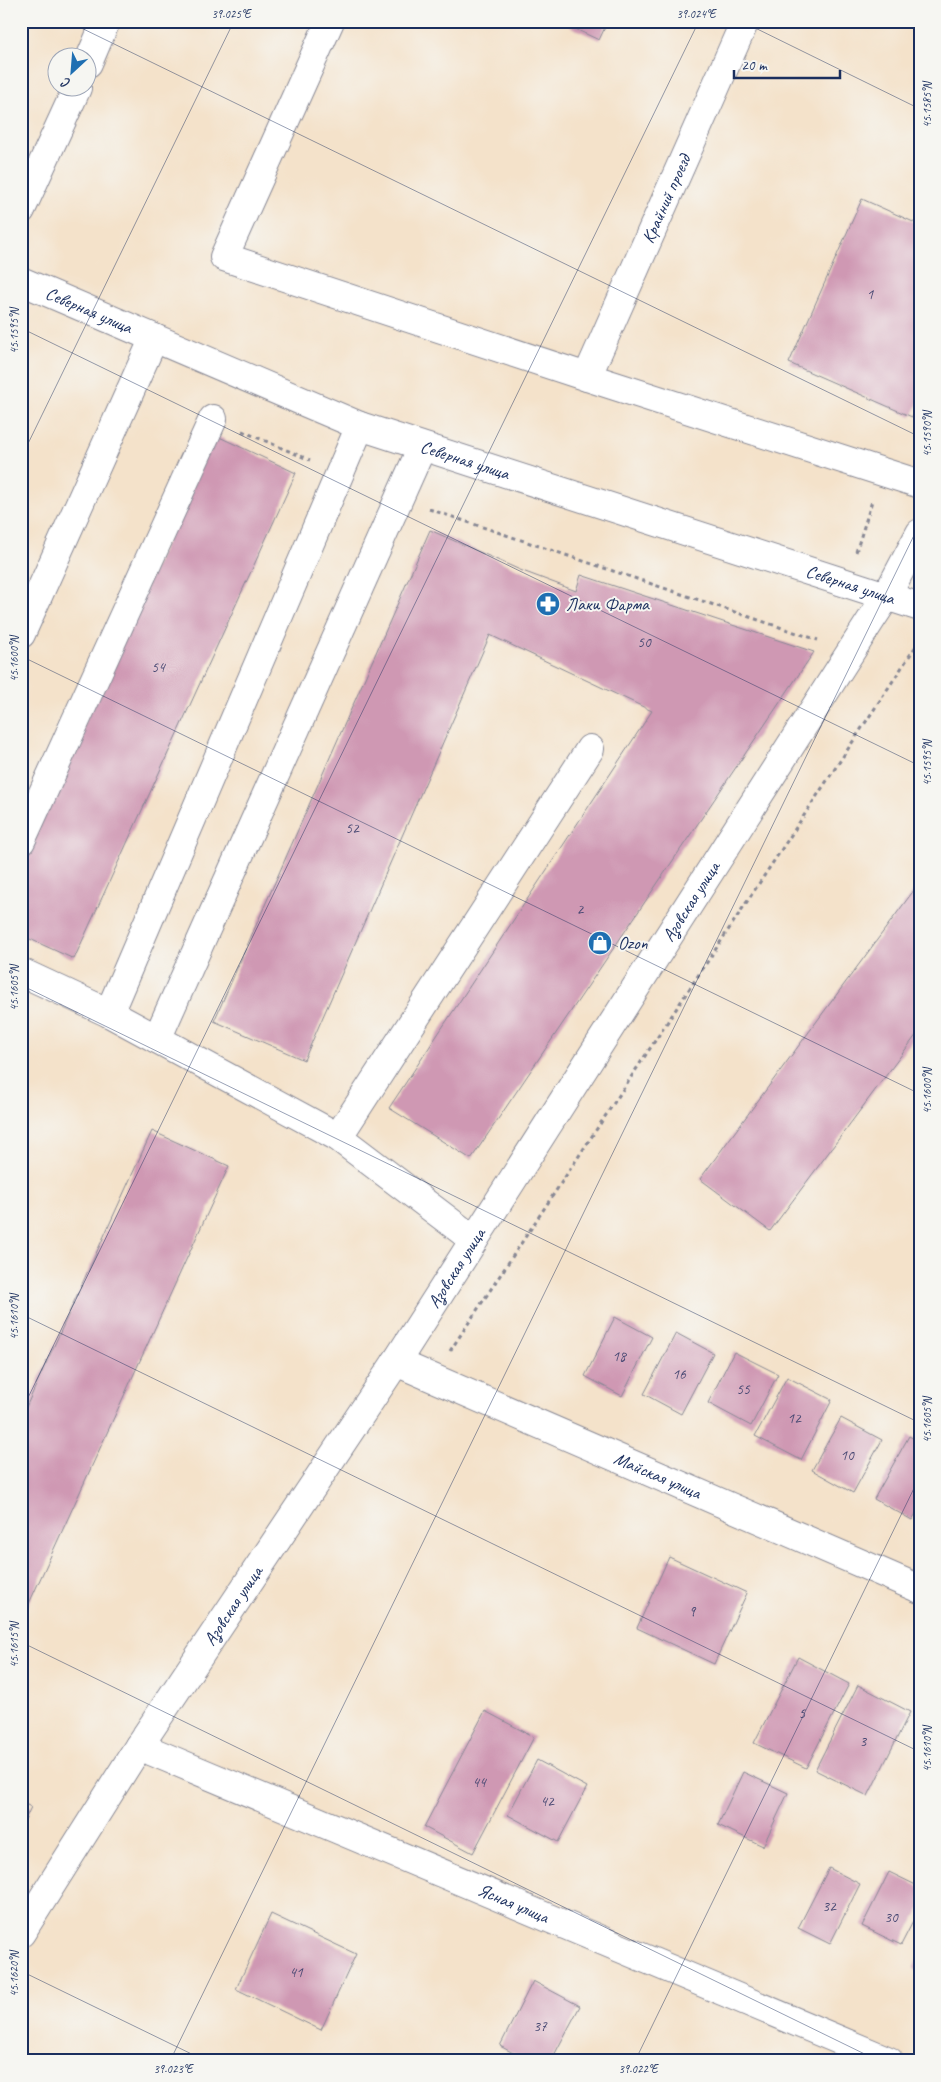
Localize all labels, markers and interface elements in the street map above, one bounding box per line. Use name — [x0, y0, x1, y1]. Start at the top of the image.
text: 39.025°E — [211, 6, 252, 22]
text: 39.024°E — [676, 6, 717, 22]
north arrow — [48, 48, 98, 98]
scale bar — [734, 48, 840, 80]
text: 20 m — [741, 56, 768, 75]
text: С — [58, 73, 73, 92]
text: 45.1585°N — [919, 81, 935, 128]
street label: Крайний проезд — [637, 149, 696, 247]
street label: Северная улица — [42, 282, 137, 339]
house number: 1 — [867, 285, 875, 304]
text: 45.1595°N — [6, 307, 22, 354]
text: 45.1590°N — [919, 410, 935, 457]
street label: Северная улица — [418, 435, 513, 485]
street label: Северная улица — [803, 560, 899, 609]
pharmacy icon: Лаки Фарма — [535, 591, 561, 617]
place label: Лаки Фарма — [566, 593, 650, 615]
house number: 50 — [637, 633, 652, 652]
text: 45.1600°N — [6, 635, 22, 682]
house number: 54 — [151, 658, 166, 677]
text: 45.1595°N — [919, 739, 935, 786]
house number: 52 — [345, 819, 360, 838]
street label: Азовская улица — [657, 856, 725, 946]
house number: 2 — [577, 900, 585, 919]
shop icon: Ozon — [587, 930, 613, 956]
place label: Ozon — [618, 932, 648, 954]
text: 45.1605°N — [6, 964, 22, 1011]
text: 45.1600°N — [919, 1067, 935, 1114]
street label: Азовская улица — [423, 1222, 491, 1312]
text: 45.1610°N — [6, 1293, 22, 1340]
house number: 18 — [612, 1347, 627, 1366]
house number: 16 — [672, 1365, 687, 1384]
house number: 55 — [736, 1380, 751, 1399]
text: 45.1605°N — [919, 1396, 935, 1443]
house number: 12 — [787, 1409, 802, 1428]
house number: 10 — [840, 1446, 855, 1465]
street label: Майская улица — [611, 1447, 706, 1504]
street label: Азовская улица — [199, 1561, 268, 1649]
house number: 9 — [689, 1602, 697, 1621]
text: 45.1615°N — [6, 1621, 22, 1668]
house number: 5 — [799, 1704, 807, 1723]
text: 45.1610°N — [919, 1725, 935, 1772]
house number: 3 — [860, 1732, 868, 1751]
house number: 44 — [472, 1773, 487, 1792]
house number: 42 — [540, 1792, 555, 1811]
street label: Ясная улица — [475, 1879, 554, 1928]
house number: 32 — [822, 1897, 837, 1916]
house number: 30 — [884, 1908, 899, 1927]
text: 45.1620°N — [6, 1950, 22, 1997]
house number: 41 — [289, 1963, 304, 1982]
house number: 37 — [533, 2017, 548, 2036]
text: 39.023°E — [153, 2061, 194, 2077]
text: 39.022°E — [618, 2061, 659, 2077]

